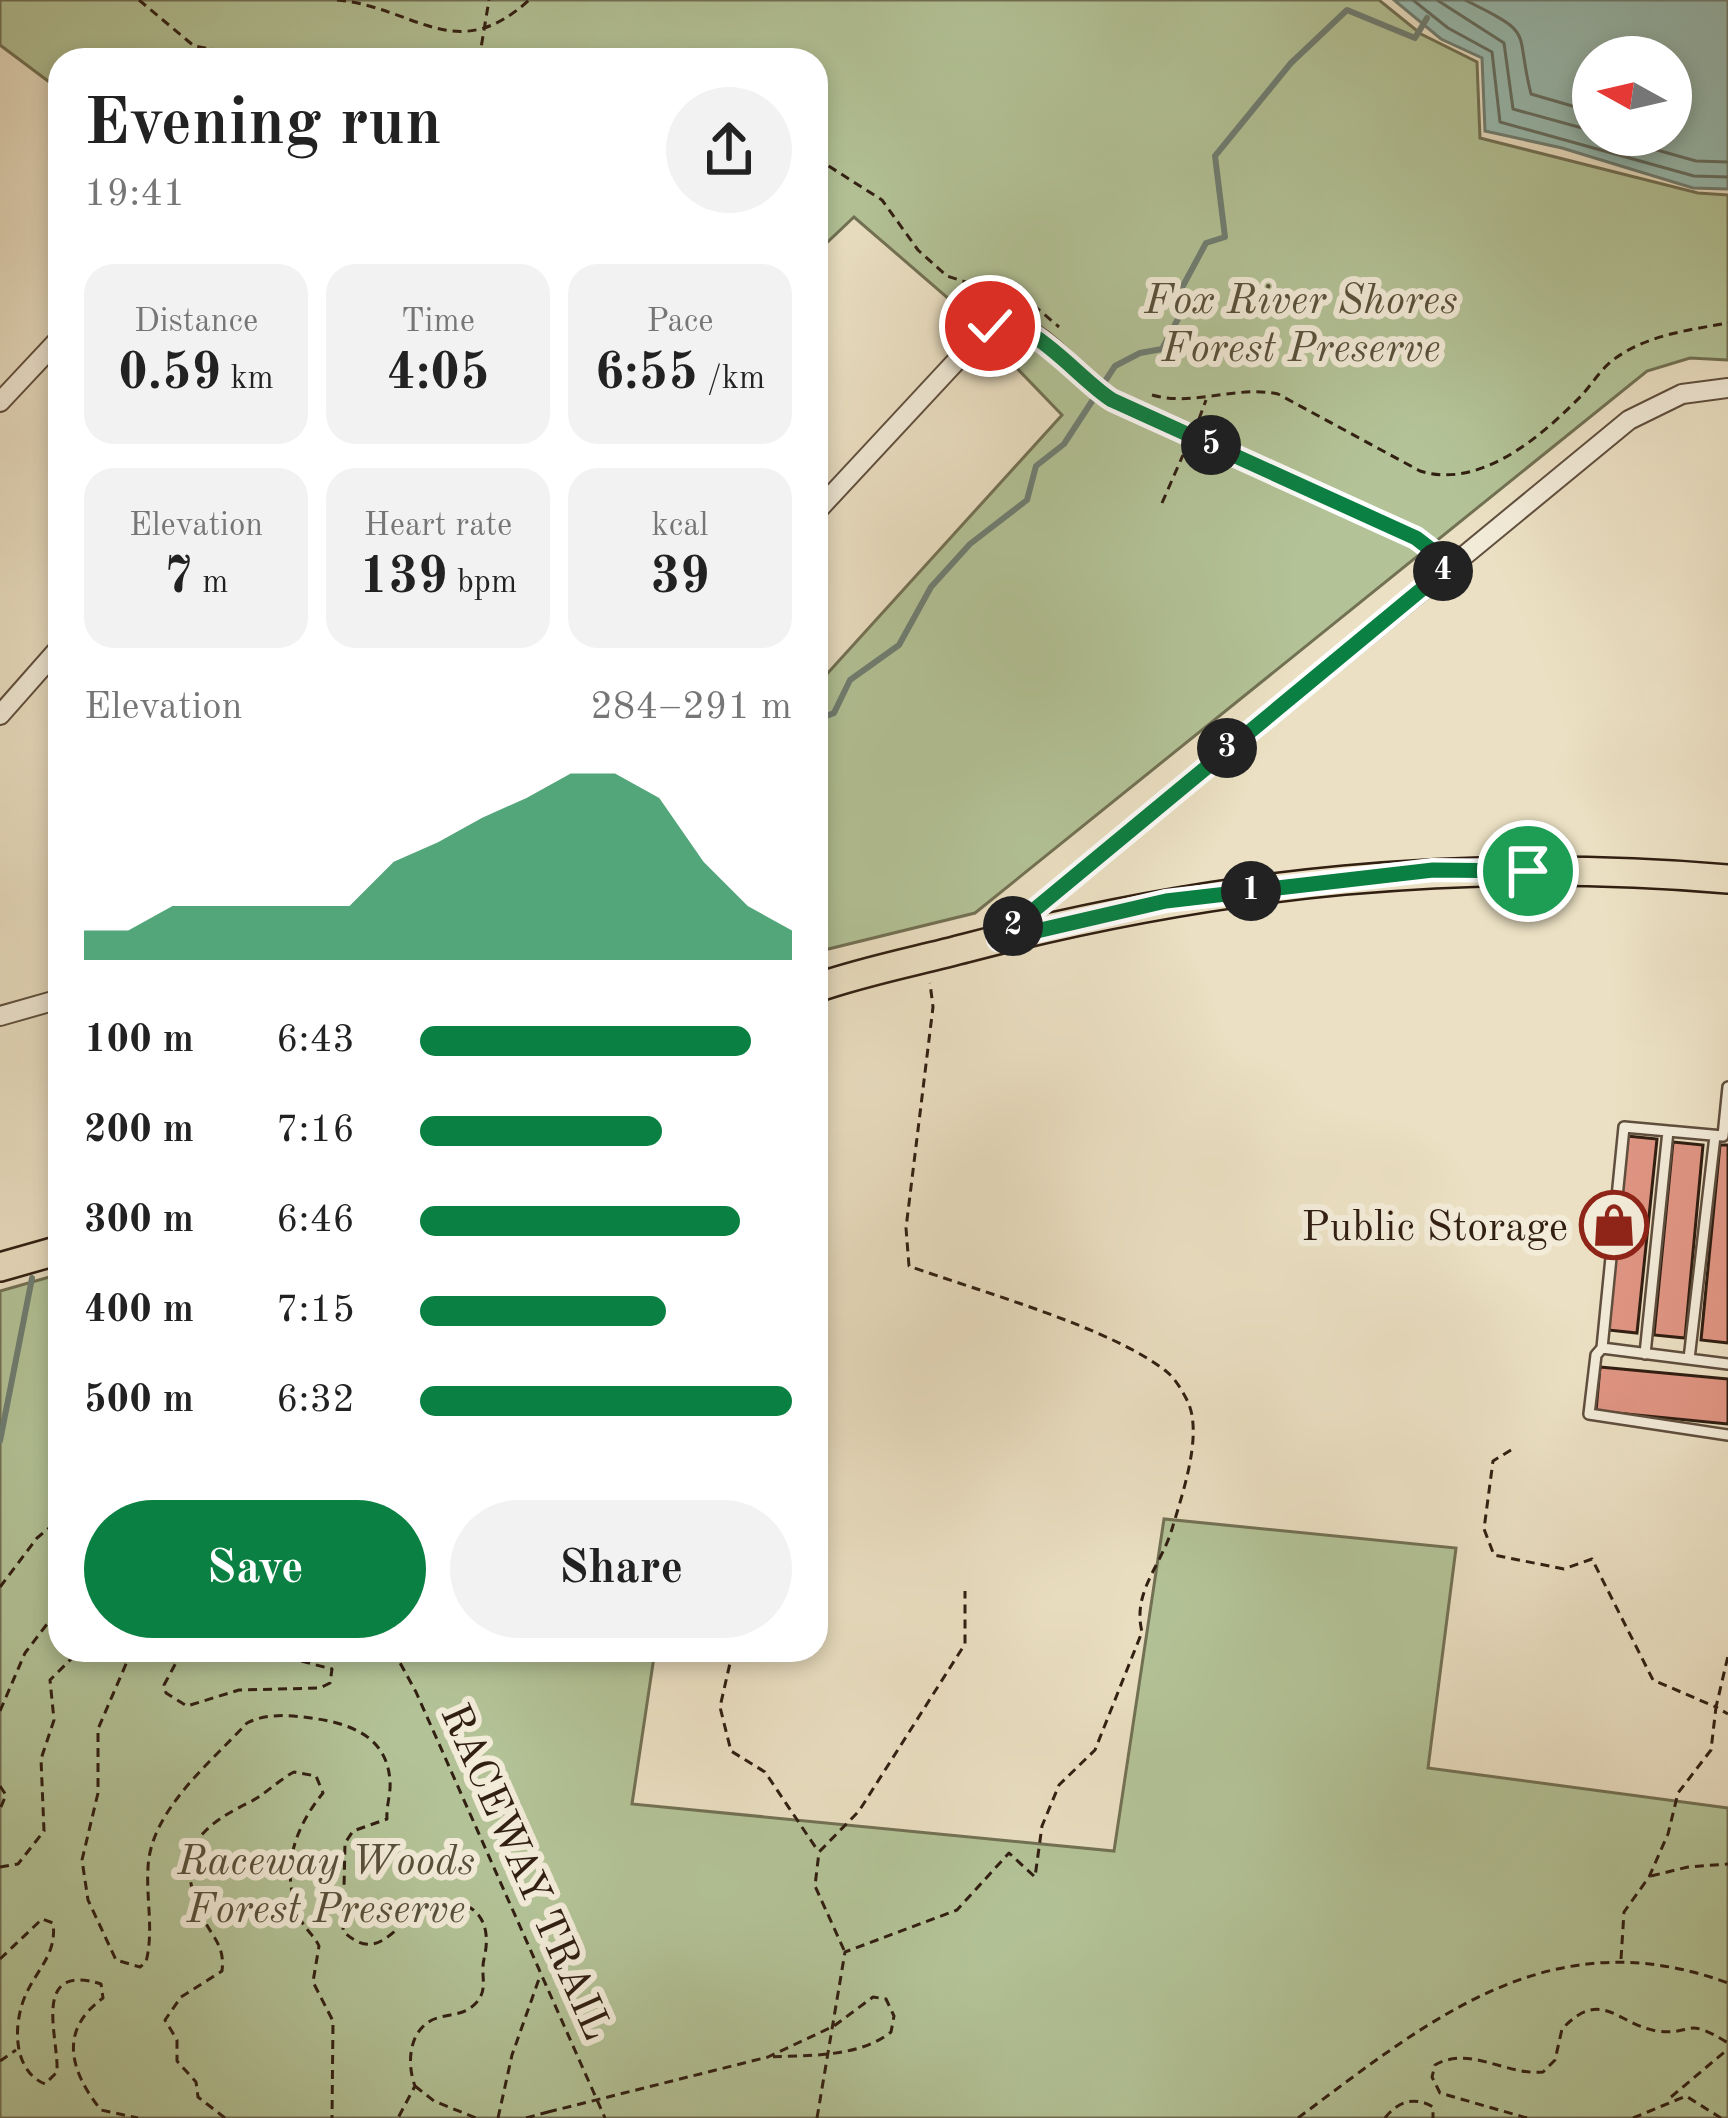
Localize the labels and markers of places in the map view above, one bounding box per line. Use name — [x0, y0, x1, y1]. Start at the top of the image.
pin — [939, 275, 1041, 377]
pin: 5 — [1181, 415, 1241, 475]
pin: 4 — [1413, 541, 1473, 601]
pin: 3 — [1197, 718, 1257, 778]
pin — [1477, 820, 1579, 922]
pin: 1 — [1221, 861, 1281, 921]
pin: 2 — [983, 896, 1043, 956]
shop icon: Public Storage — [1579, 1190, 1649, 1260]
place label: Public Storage — [1301, 1208, 1568, 1250]

